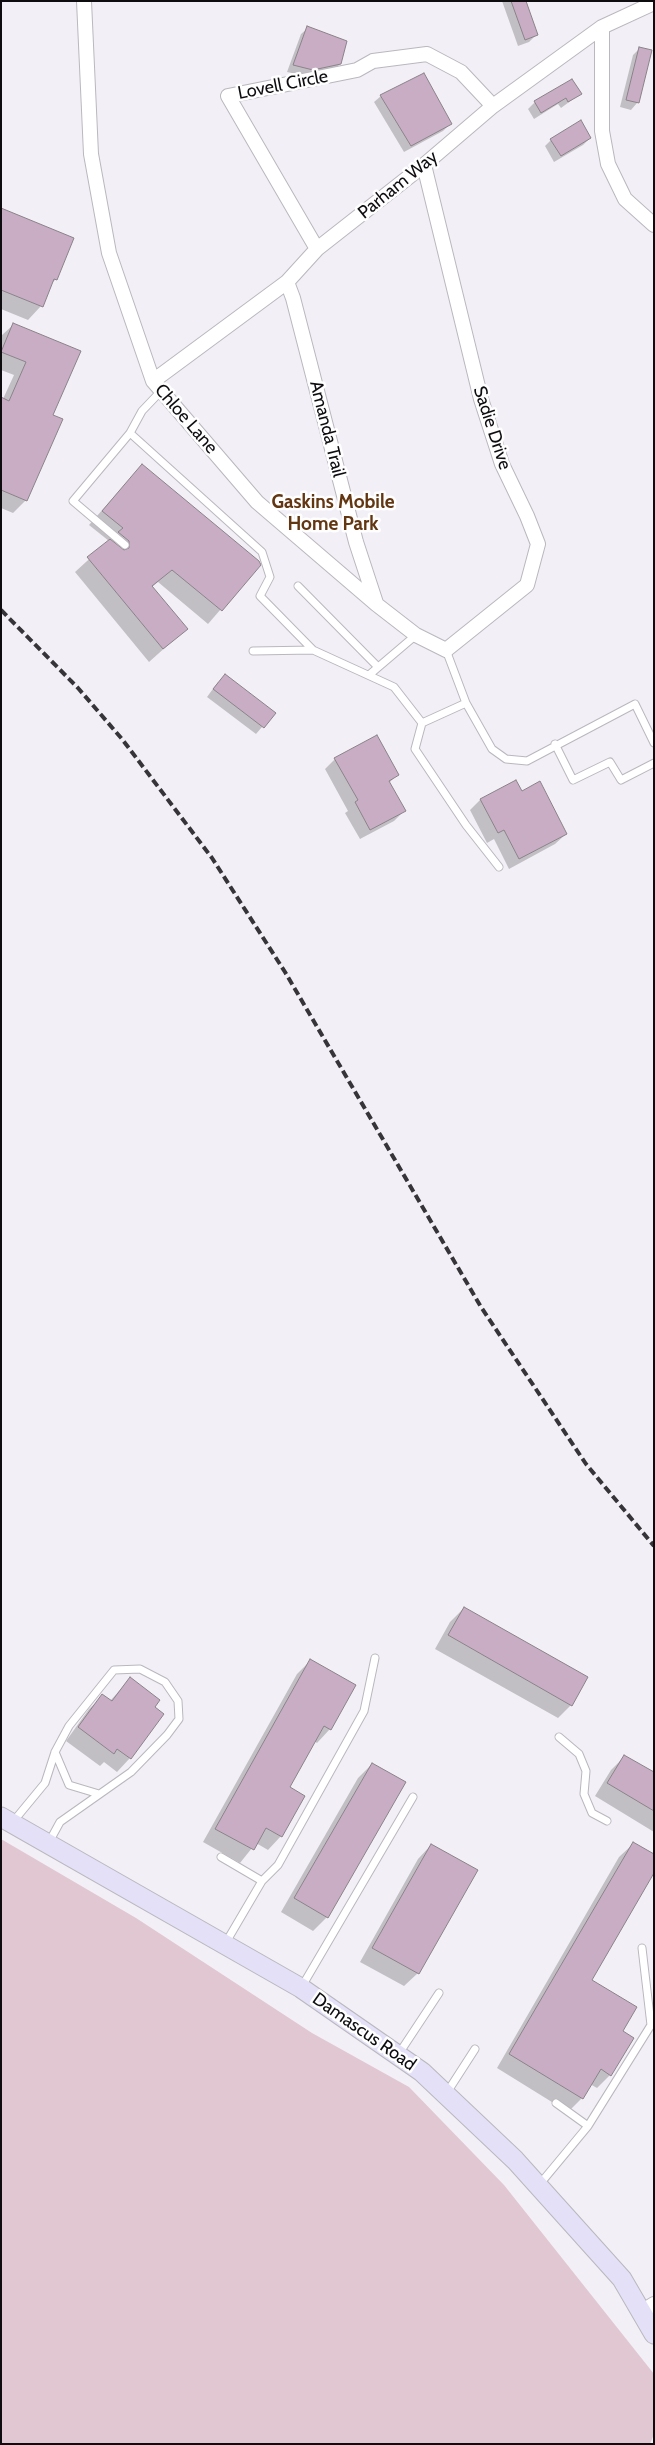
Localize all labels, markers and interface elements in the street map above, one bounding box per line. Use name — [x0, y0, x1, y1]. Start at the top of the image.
street label: Lovell Circle — [236, 66, 330, 104]
street label: Parham Way — [354, 146, 442, 224]
street label: Amanda Trail — [305, 379, 349, 479]
street label: Chloe Lane — [150, 380, 222, 458]
street label: Sadie Drive — [468, 383, 516, 473]
district label: Gaskins Mobile Home Park — [271, 491, 395, 535]
street label: Damascus Road — [308, 1988, 420, 2076]

